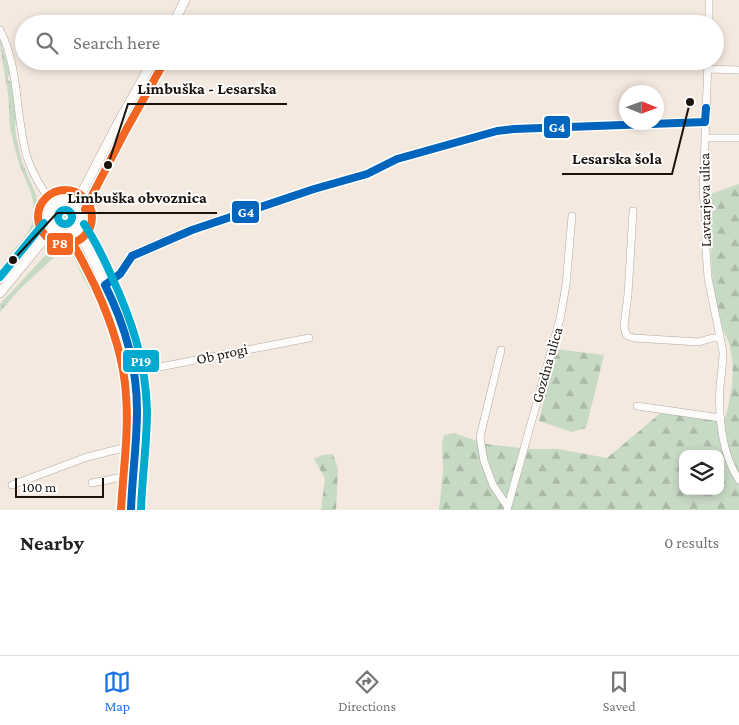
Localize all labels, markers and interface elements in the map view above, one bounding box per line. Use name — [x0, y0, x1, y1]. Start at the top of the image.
search box — [15, 15, 724, 70]
icon: search — [33, 29, 61, 57]
text: Search here — [73, 32, 160, 53]
callout: Limbuška - Lesarska — [128, 73, 287, 104]
text: Limbuška - Lesarska — [137, 80, 277, 97]
north arrow — [619, 85, 664, 130]
line badge: G4 — [543, 115, 571, 139]
text: G4 — [549, 119, 566, 135]
callout: Lesarska šola — [562, 143, 672, 174]
text: Lesarska šola — [572, 150, 662, 167]
street label: Lavtarjeva ulica — [696, 153, 715, 247]
callout: Limbuška obvoznica — [57, 182, 217, 213]
text: Limbuška obvoznica — [67, 189, 207, 206]
line badge: G4 — [231, 200, 260, 224]
text: G4 — [238, 204, 255, 220]
line badge: P8 — [46, 232, 74, 256]
text: P8 — [52, 235, 68, 251]
street label: Gozdna ulica — [529, 325, 565, 405]
street label: Ob progi — [195, 341, 249, 368]
line badge: P19 — [122, 349, 160, 373]
text: P19 — [131, 353, 151, 369]
map controls — [679, 450, 724, 495]
button: layers — [679, 450, 724, 495]
scale bar — [15, 475, 104, 498]
text: 100 m — [22, 479, 56, 495]
text: Nearby — [20, 531, 84, 555]
text: 0 results — [664, 534, 719, 551]
tab: Map — [103, 668, 131, 714]
tab: Directions — [338, 668, 396, 714]
tab: Saved — [603, 668, 636, 714]

